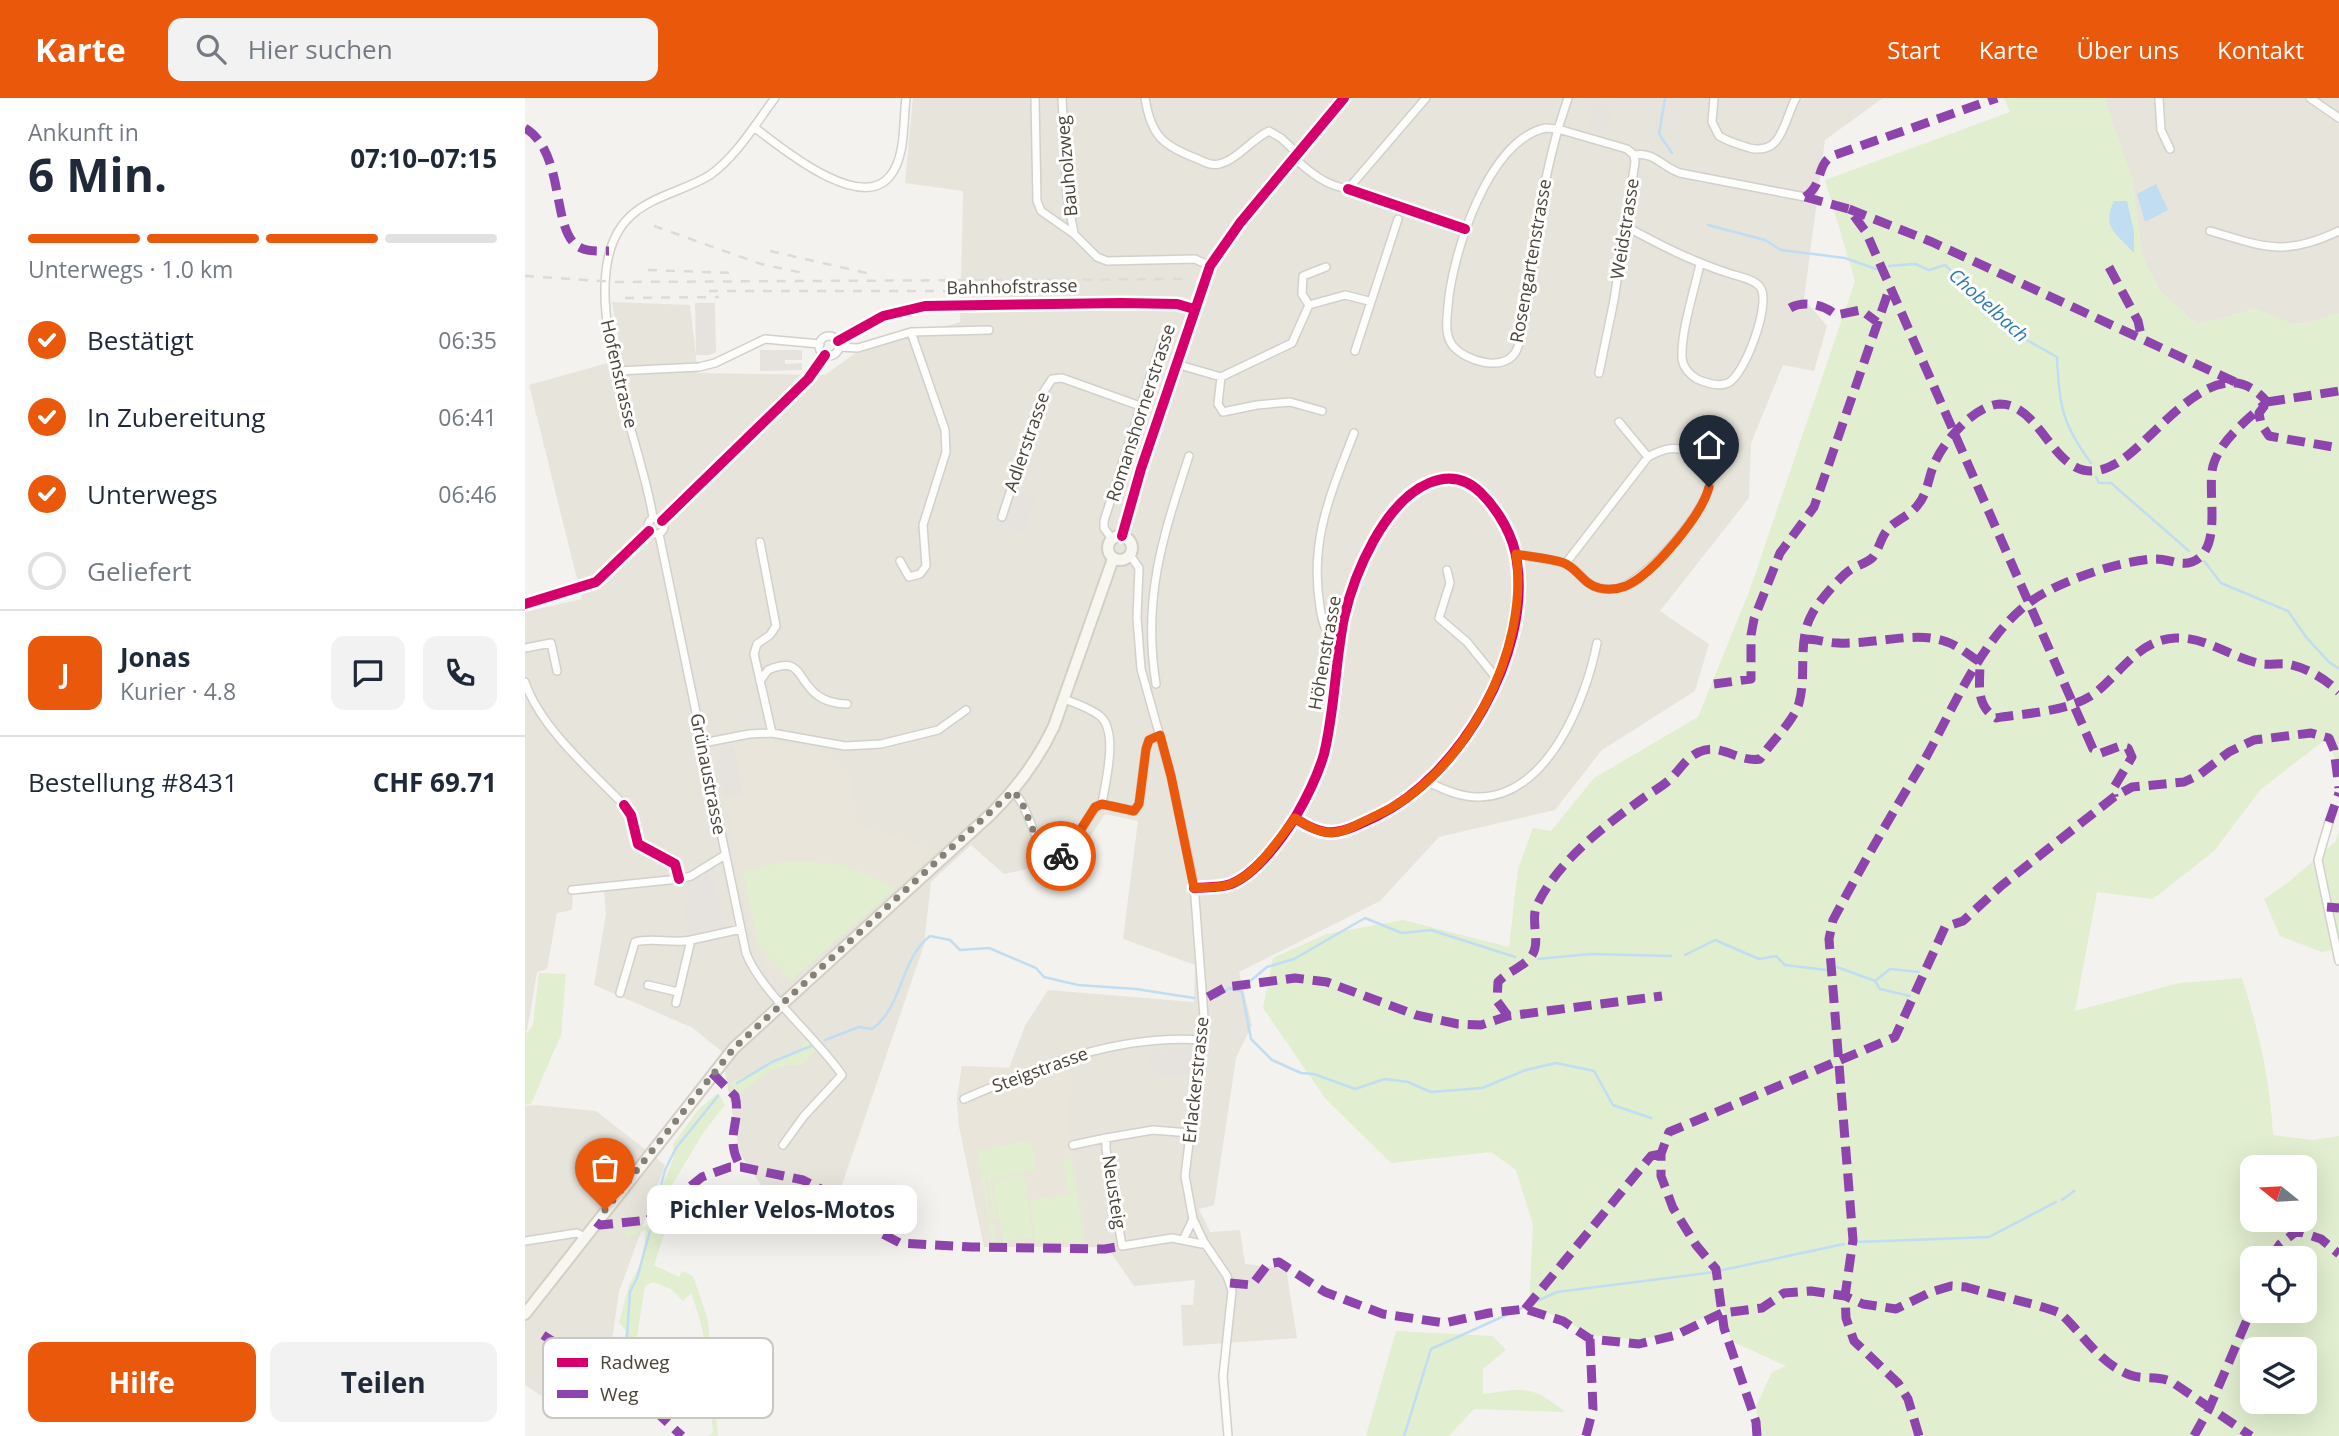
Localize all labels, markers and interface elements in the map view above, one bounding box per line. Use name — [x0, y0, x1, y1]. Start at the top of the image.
search box — [168, 18, 658, 81]
text: Karte — [35, 27, 126, 72]
icon: search — [192, 30, 230, 68]
text: Hier suchen — [248, 31, 393, 67]
text: Start — [1887, 33, 1941, 66]
text: Karte — [1979, 33, 2039, 66]
text: Über uns — [2077, 33, 2179, 66]
text: Kontakt — [2217, 33, 2304, 66]
street label: Bauholzweg — [1050, 114, 1082, 218]
text: Ankunft in — [28, 116, 139, 148]
text: 07:10–07:15 — [350, 140, 497, 176]
text: 6 Min. — [28, 143, 167, 205]
street label: Rosengartenstrasse — [1504, 177, 1556, 345]
street label: Weidstrasse — [1604, 177, 1644, 281]
text: Unterwegs · 1.0 km — [28, 253, 233, 285]
water label: Chobelbach — [1943, 262, 2035, 348]
street label: Bahnhofstrasse — [946, 273, 1078, 299]
street label: Hofenstrasse — [596, 317, 644, 431]
icon: check — [28, 321, 66, 359]
street label: Romanshornerstrasse — [1100, 321, 1180, 505]
text: Bestätigt — [87, 322, 194, 358]
text: 06:35 — [438, 324, 497, 356]
street label: Adlerstrasse — [998, 389, 1054, 495]
icon: check — [28, 398, 66, 436]
text: In Zubereitung — [87, 399, 265, 435]
text: 06:41 — [438, 401, 497, 433]
pin — [1679, 415, 1739, 487]
icon: home — [1690, 426, 1728, 464]
icon: check — [28, 475, 66, 513]
text: Unterwegs — [87, 476, 218, 512]
text: 06:46 — [438, 478, 497, 510]
text: Geliefert — [87, 553, 191, 589]
street label: Höhenstrasse — [1302, 594, 1346, 712]
button: chat — [331, 636, 405, 710]
button: phone — [423, 636, 497, 710]
text: Jonas — [120, 639, 190, 675]
text: J — [61, 655, 69, 691]
text: Kurier · 4.8 — [120, 675, 236, 707]
street label: Grünaustrasse — [685, 711, 733, 837]
text: Bestellung #8431 — [28, 764, 238, 800]
text: CHF 69.71 — [373, 764, 497, 800]
courier — [1026, 821, 1096, 891]
icon: bike — [1042, 837, 1080, 875]
street label: Erlackerstrasse — [1176, 1015, 1214, 1144]
street label: Steigstrasse — [988, 1041, 1091, 1097]
pin — [575, 1138, 635, 1210]
icon: bag — [586, 1149, 624, 1187]
street label: Neusteig — [1097, 1153, 1133, 1231]
north arrow — [2240, 1155, 2317, 1232]
map controls — [2240, 1155, 2317, 1414]
callout: Pichler Velos-Motos — [647, 1186, 917, 1234]
text: Pichler Velos-Motos — [669, 1193, 895, 1225]
button: locate — [2240, 1246, 2317, 1323]
button: layers — [2240, 1337, 2317, 1414]
legend — [543, 1338, 773, 1418]
button: Hilfe — [28, 1342, 256, 1422]
button: Teilen — [270, 1342, 497, 1422]
text: Radweg — [600, 1349, 670, 1375]
text: Weg — [600, 1381, 639, 1407]

